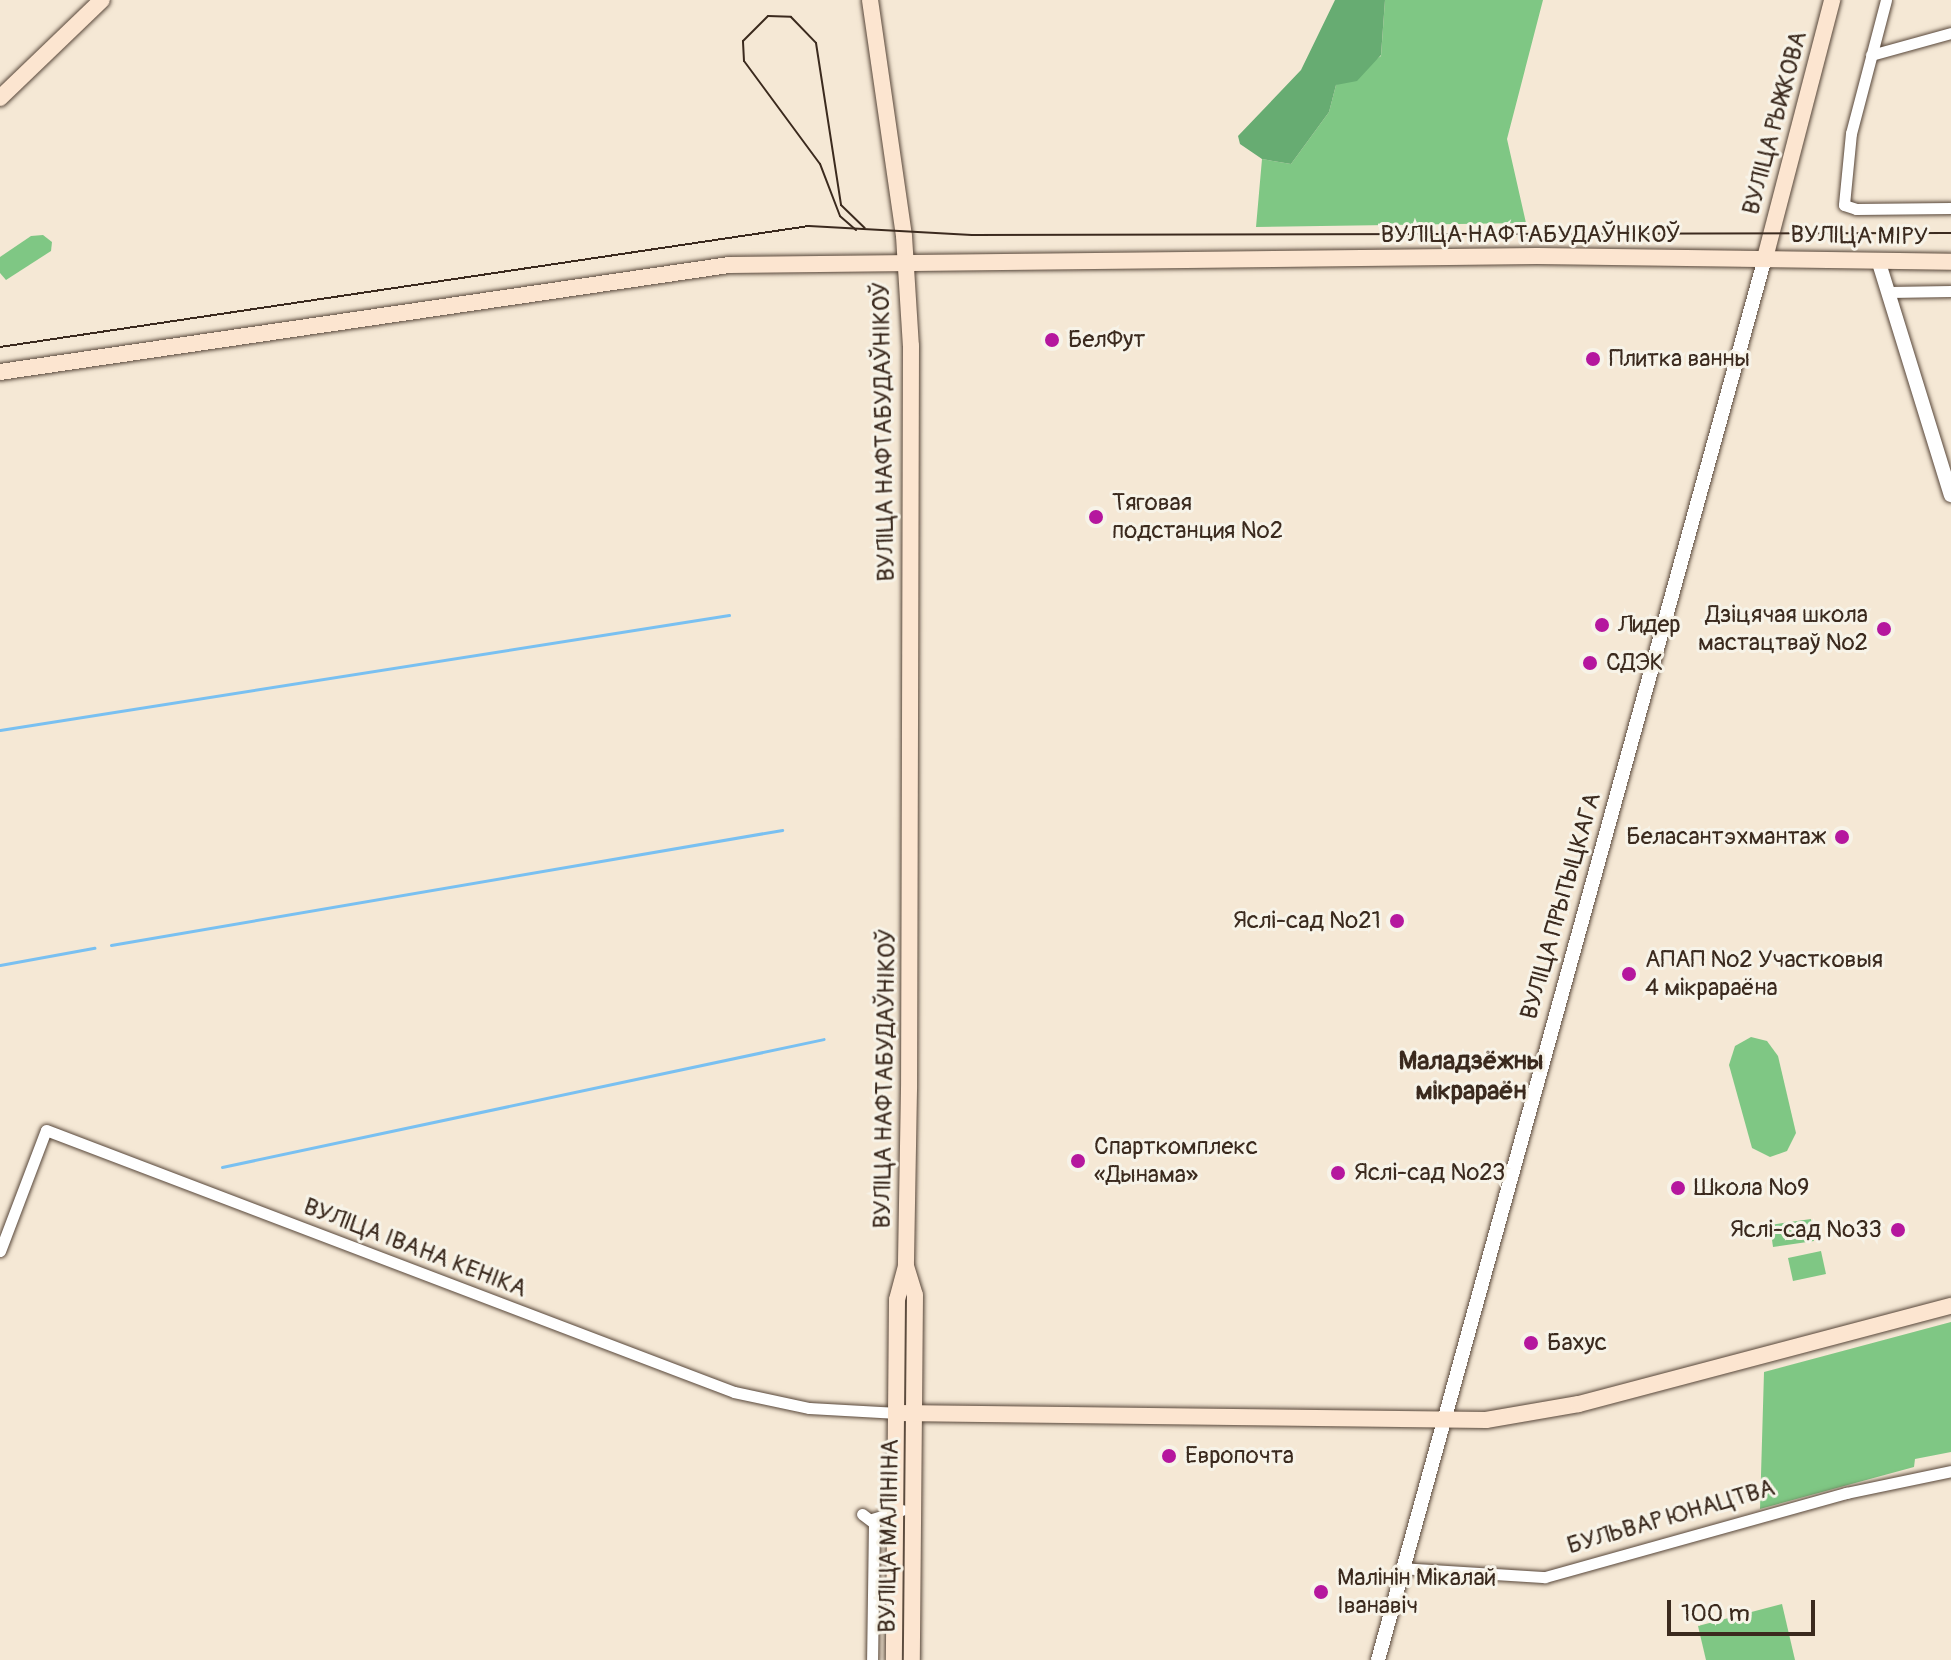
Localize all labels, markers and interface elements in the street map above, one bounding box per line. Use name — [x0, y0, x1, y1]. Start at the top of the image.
street label: ВУЛІЦА РЫЖКОВА — [1737, 28, 1813, 218]
street label: ВУЛІЦА МІРУ — [1790, 220, 1928, 252]
street label: ВУЛІЦА НАФТАБУДАЎНІКОЎ — [1380, 221, 1680, 249]
street label: ВУЛІЦА НАФТАБУДАЎНІКОЎ — [867, 282, 901, 582]
place label: БелФут — [1068, 326, 1145, 354]
marker: БелФут — [1043, 331, 1061, 349]
place label: Плитка ванны — [1609, 345, 1750, 373]
marker: Плитка ванны — [1584, 350, 1602, 368]
place label: Тяговая подстанция №2 — [1112, 489, 1283, 545]
marker: Тяговая подстанция №2 — [1087, 508, 1105, 526]
place label: Дзіцячая школа мастацтваў №2 — [1698, 601, 1868, 657]
place label: Лидер — [1618, 611, 1681, 639]
marker: Лидер — [1593, 616, 1611, 634]
marker: Дзіцячая школа мастацтваў №2 — [1875, 620, 1893, 638]
place label: СДЭК — [1606, 649, 1663, 677]
marker: СДЭК — [1581, 654, 1599, 672]
street label: ВУЛІЦА ПРЫТЫЦКАГА — [1515, 789, 1607, 1023]
place label: Беласантэхмантаж — [1626, 823, 1826, 851]
marker: Беласантэхмантаж — [1833, 828, 1851, 846]
place label: Яслі-сад №21 — [1233, 907, 1381, 935]
marker: Яслі-сад №21 — [1388, 912, 1406, 930]
street label: ВУЛІЦА НАФТАБУДАЎНІКОЎ — [868, 929, 902, 1229]
place label: АПАП №2 Участковыя 4 мікрараёна — [1645, 946, 1883, 1002]
marker: АПАП №2 Участковыя 4 мікрараёна — [1620, 965, 1638, 983]
district label: Маладзёжны мікрараён — [1398, 1046, 1544, 1108]
place label: Спарткомплекс «Дынама» — [1094, 1133, 1258, 1189]
marker: Спарткомплекс «Дынама» — [1069, 1152, 1087, 1170]
place label: Яслі-сад №23 — [1354, 1159, 1505, 1187]
marker: Яслі-сад №23 — [1329, 1164, 1347, 1182]
place label: Школа №9 — [1694, 1174, 1809, 1202]
marker: Школа №9 — [1669, 1179, 1687, 1197]
street label: ВУЛІЦА ІВАНА КЕНІКА — [299, 1192, 531, 1304]
place label: Яслі-сад №33 — [1730, 1216, 1882, 1244]
marker: Яслі-сад №33 — [1889, 1221, 1907, 1239]
place label: Бахус — [1547, 1329, 1607, 1357]
marker: Бахус — [1522, 1334, 1540, 1352]
street label: ВУЛІЦА МАЛІНІНА — [873, 1439, 905, 1633]
place label: Европочта — [1185, 1442, 1294, 1470]
marker: Европочта — [1160, 1447, 1178, 1465]
street label: БУЛЬВАР ЮНАЦТВА — [1564, 1474, 1778, 1560]
place label: Малінін Мікалай Іванавіч — [1337, 1564, 1496, 1620]
marker: Малінін Мікалай Іванавіч — [1312, 1583, 1330, 1601]
scale bar — [1671, 1584, 1819, 1634]
text: 100 m — [1681, 1599, 1750, 1628]

